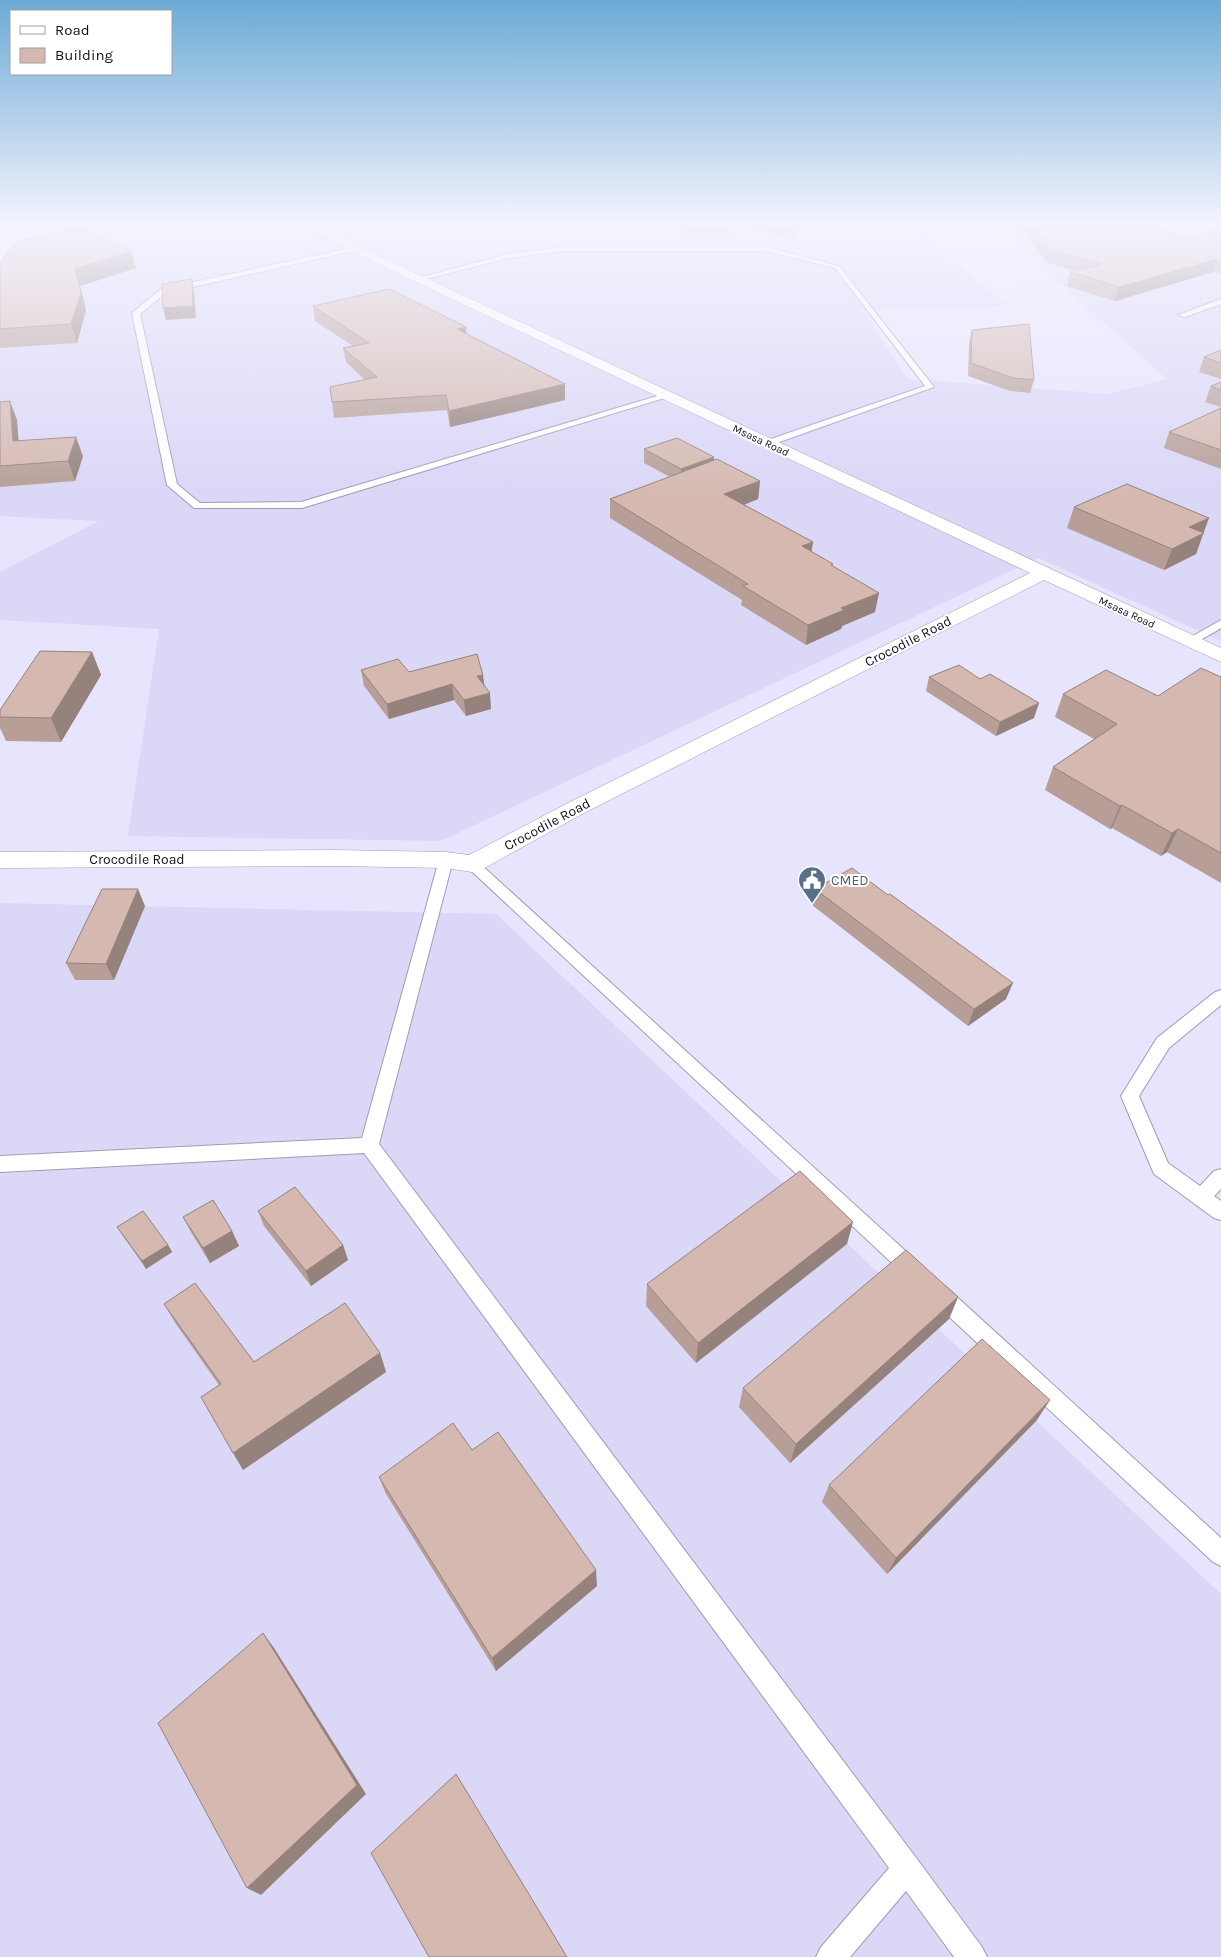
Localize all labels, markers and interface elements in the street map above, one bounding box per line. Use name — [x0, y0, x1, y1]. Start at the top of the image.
legend — [10, 10, 172, 75]
text: Road — [55, 21, 90, 39]
text: Building — [55, 46, 113, 64]
street label: Msasa Road — [730, 422, 791, 459]
street label: Msasa Road — [1096, 594, 1157, 631]
street label: Crocodile Road — [862, 612, 955, 671]
street label: Crocodile Road — [501, 795, 593, 854]
street label: Crocodile Road — [89, 851, 185, 868]
public building icon: CMED — [797, 865, 827, 904]
place label: CMED — [831, 872, 869, 889]

